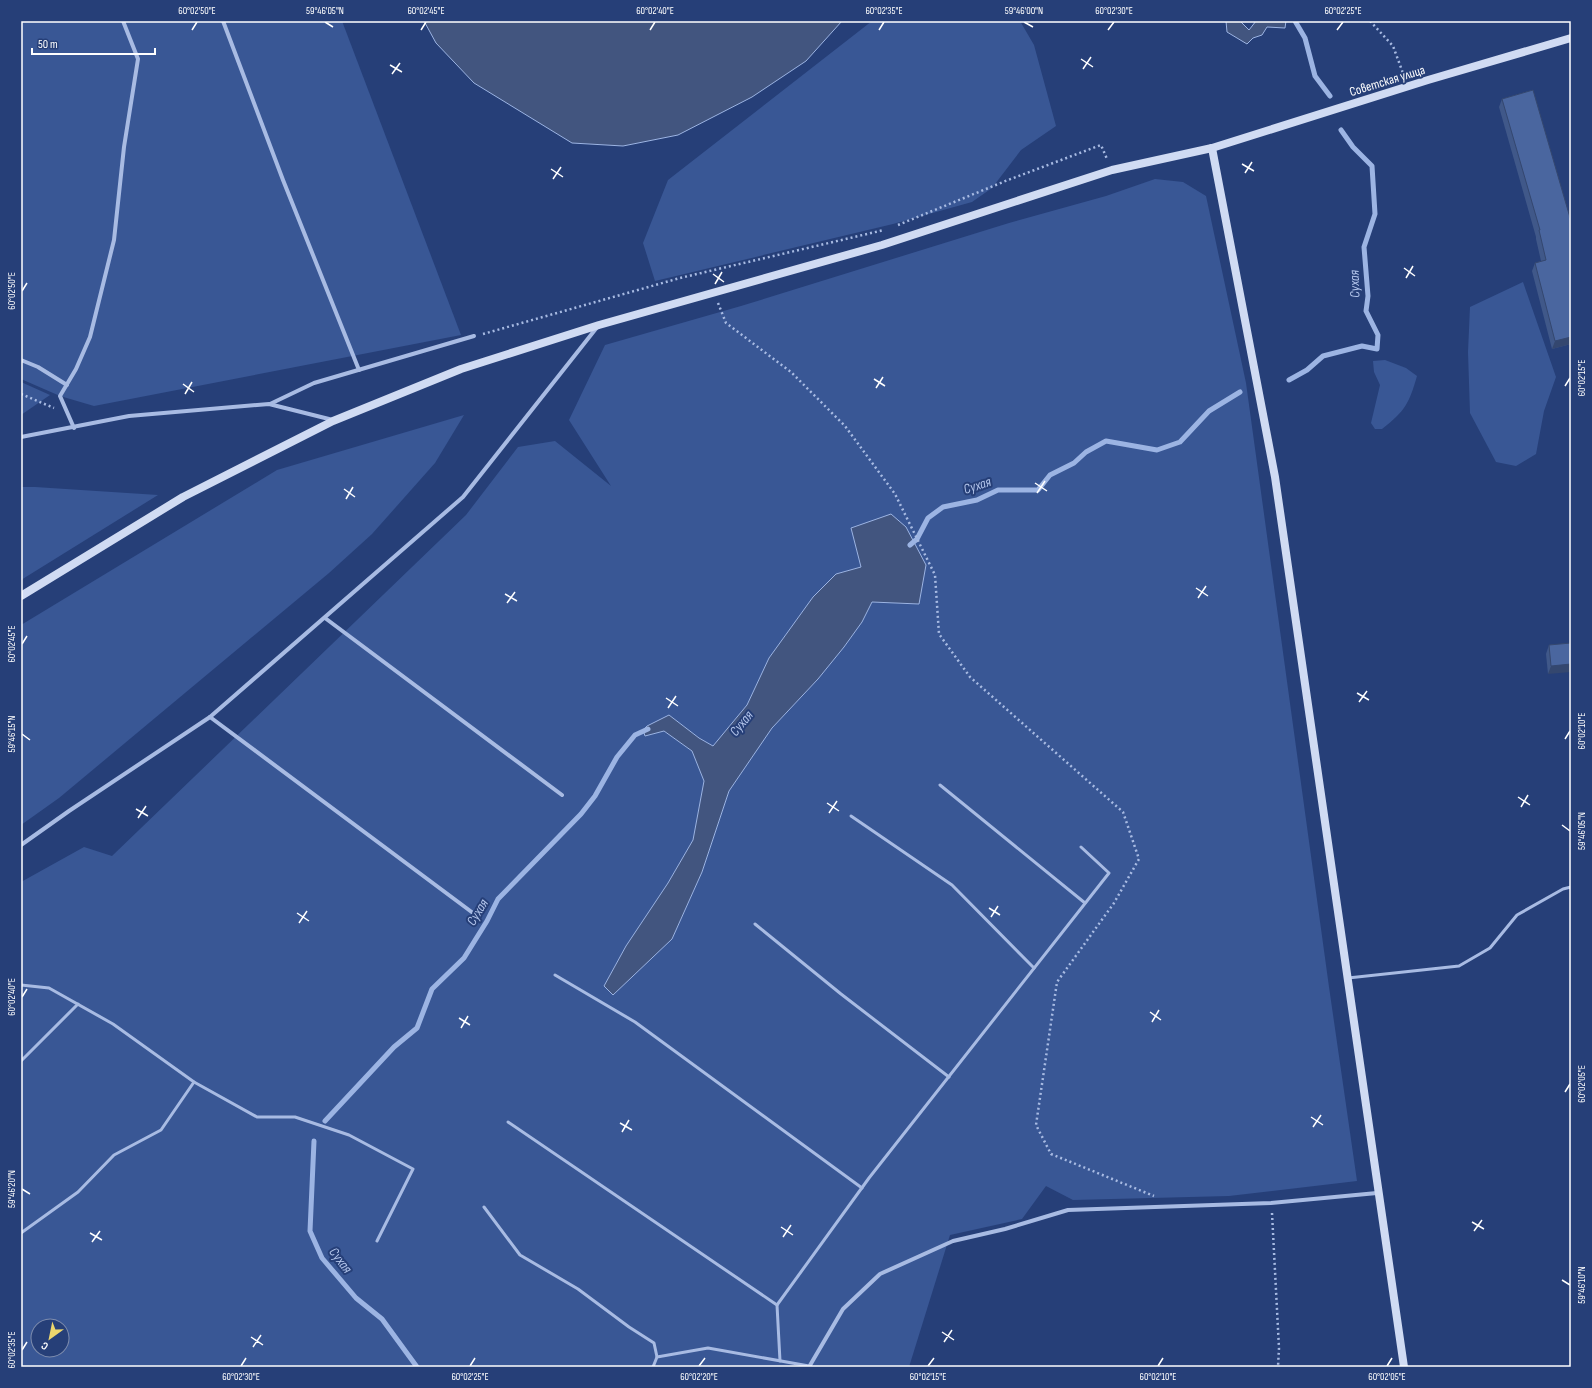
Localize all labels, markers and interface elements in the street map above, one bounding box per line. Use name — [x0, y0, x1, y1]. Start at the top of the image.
text: 60°02'50"E — [178, 5, 216, 17]
text: 59°46'05"N — [306, 5, 344, 17]
text: 60°02'45"E — [407, 5, 445, 17]
text: 60°02'40"E — [636, 5, 674, 17]
text: 60°02'35"E — [865, 5, 903, 17]
text: 59°46'00"N — [1005, 5, 1043, 17]
text: 60°02'30"E — [1095, 5, 1133, 17]
text: 60°02'25"E — [1324, 5, 1362, 17]
scale bar — [32, 30, 155, 56]
text: 50 m — [38, 37, 58, 52]
street label: Советская улица — [1348, 62, 1427, 100]
water label: Сухая — [1345, 269, 1363, 298]
text: 60°02'50"E — [6, 272, 18, 310]
text: 60°02'15"E — [1576, 360, 1588, 396]
water label: Сухая — [961, 473, 994, 498]
text: 60°02'45"E — [6, 625, 18, 663]
water label: Сухая — [726, 707, 757, 740]
text: 60°02'10"E — [1576, 713, 1588, 749]
text: 59°46'15"N — [6, 716, 18, 752]
text: 59°46'05"N — [1576, 812, 1588, 850]
water label: Сухая — [463, 895, 492, 929]
text: 60°02'40"E — [6, 978, 18, 1016]
text: 60°02'05"E — [1576, 1065, 1588, 1103]
text: 59°46'20"N — [6, 1170, 18, 1208]
water label: Сухая — [325, 1244, 356, 1277]
text: 59°46'10"N — [1576, 1266, 1588, 1304]
north arrow — [30, 1318, 70, 1358]
text: 60°02'35"E — [6, 1331, 18, 1369]
text: С — [39, 1339, 51, 1353]
text: 60°02'30"E — [222, 1371, 260, 1383]
text: 60°02'25"E — [451, 1371, 489, 1383]
text: 60°02'20"E — [680, 1371, 718, 1383]
text: 60°02'15"E — [910, 1371, 946, 1383]
text: 60°02'10"E — [1140, 1371, 1176, 1383]
text: 60°02'05"E — [1368, 1371, 1406, 1383]

